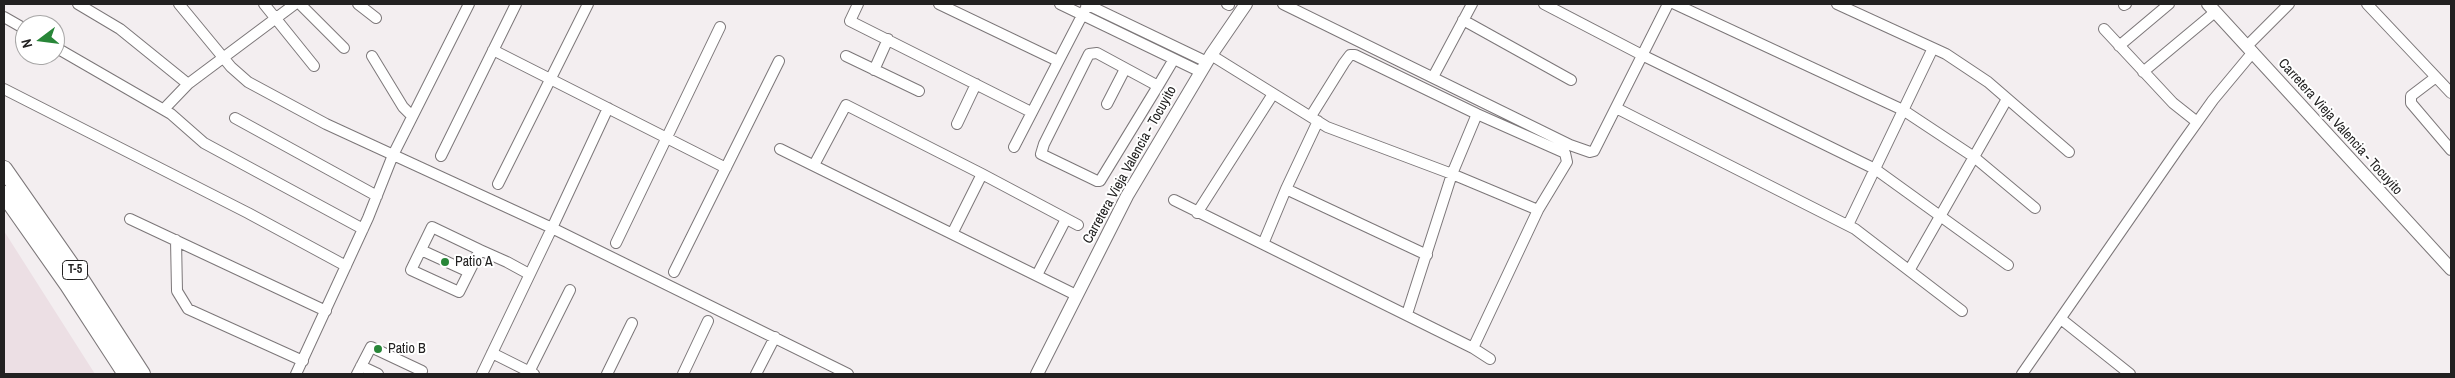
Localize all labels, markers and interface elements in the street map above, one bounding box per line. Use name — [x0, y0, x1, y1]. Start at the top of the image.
north arrow — [15, 15, 65, 65]
text: N — [17, 37, 36, 50]
street label: Carretera Vieja Valencia - Tocuyito — [2274, 55, 2406, 199]
street label: Carretera Vieja Valencia - Tocuyito — [1080, 83, 1180, 247]
place label: Patio A — [455, 254, 493, 270]
marker: Patio A — [439, 256, 451, 268]
road number: T-5 — [62, 260, 88, 280]
place label: Patio B — [388, 341, 426, 357]
marker: Patio B — [372, 343, 384, 355]

